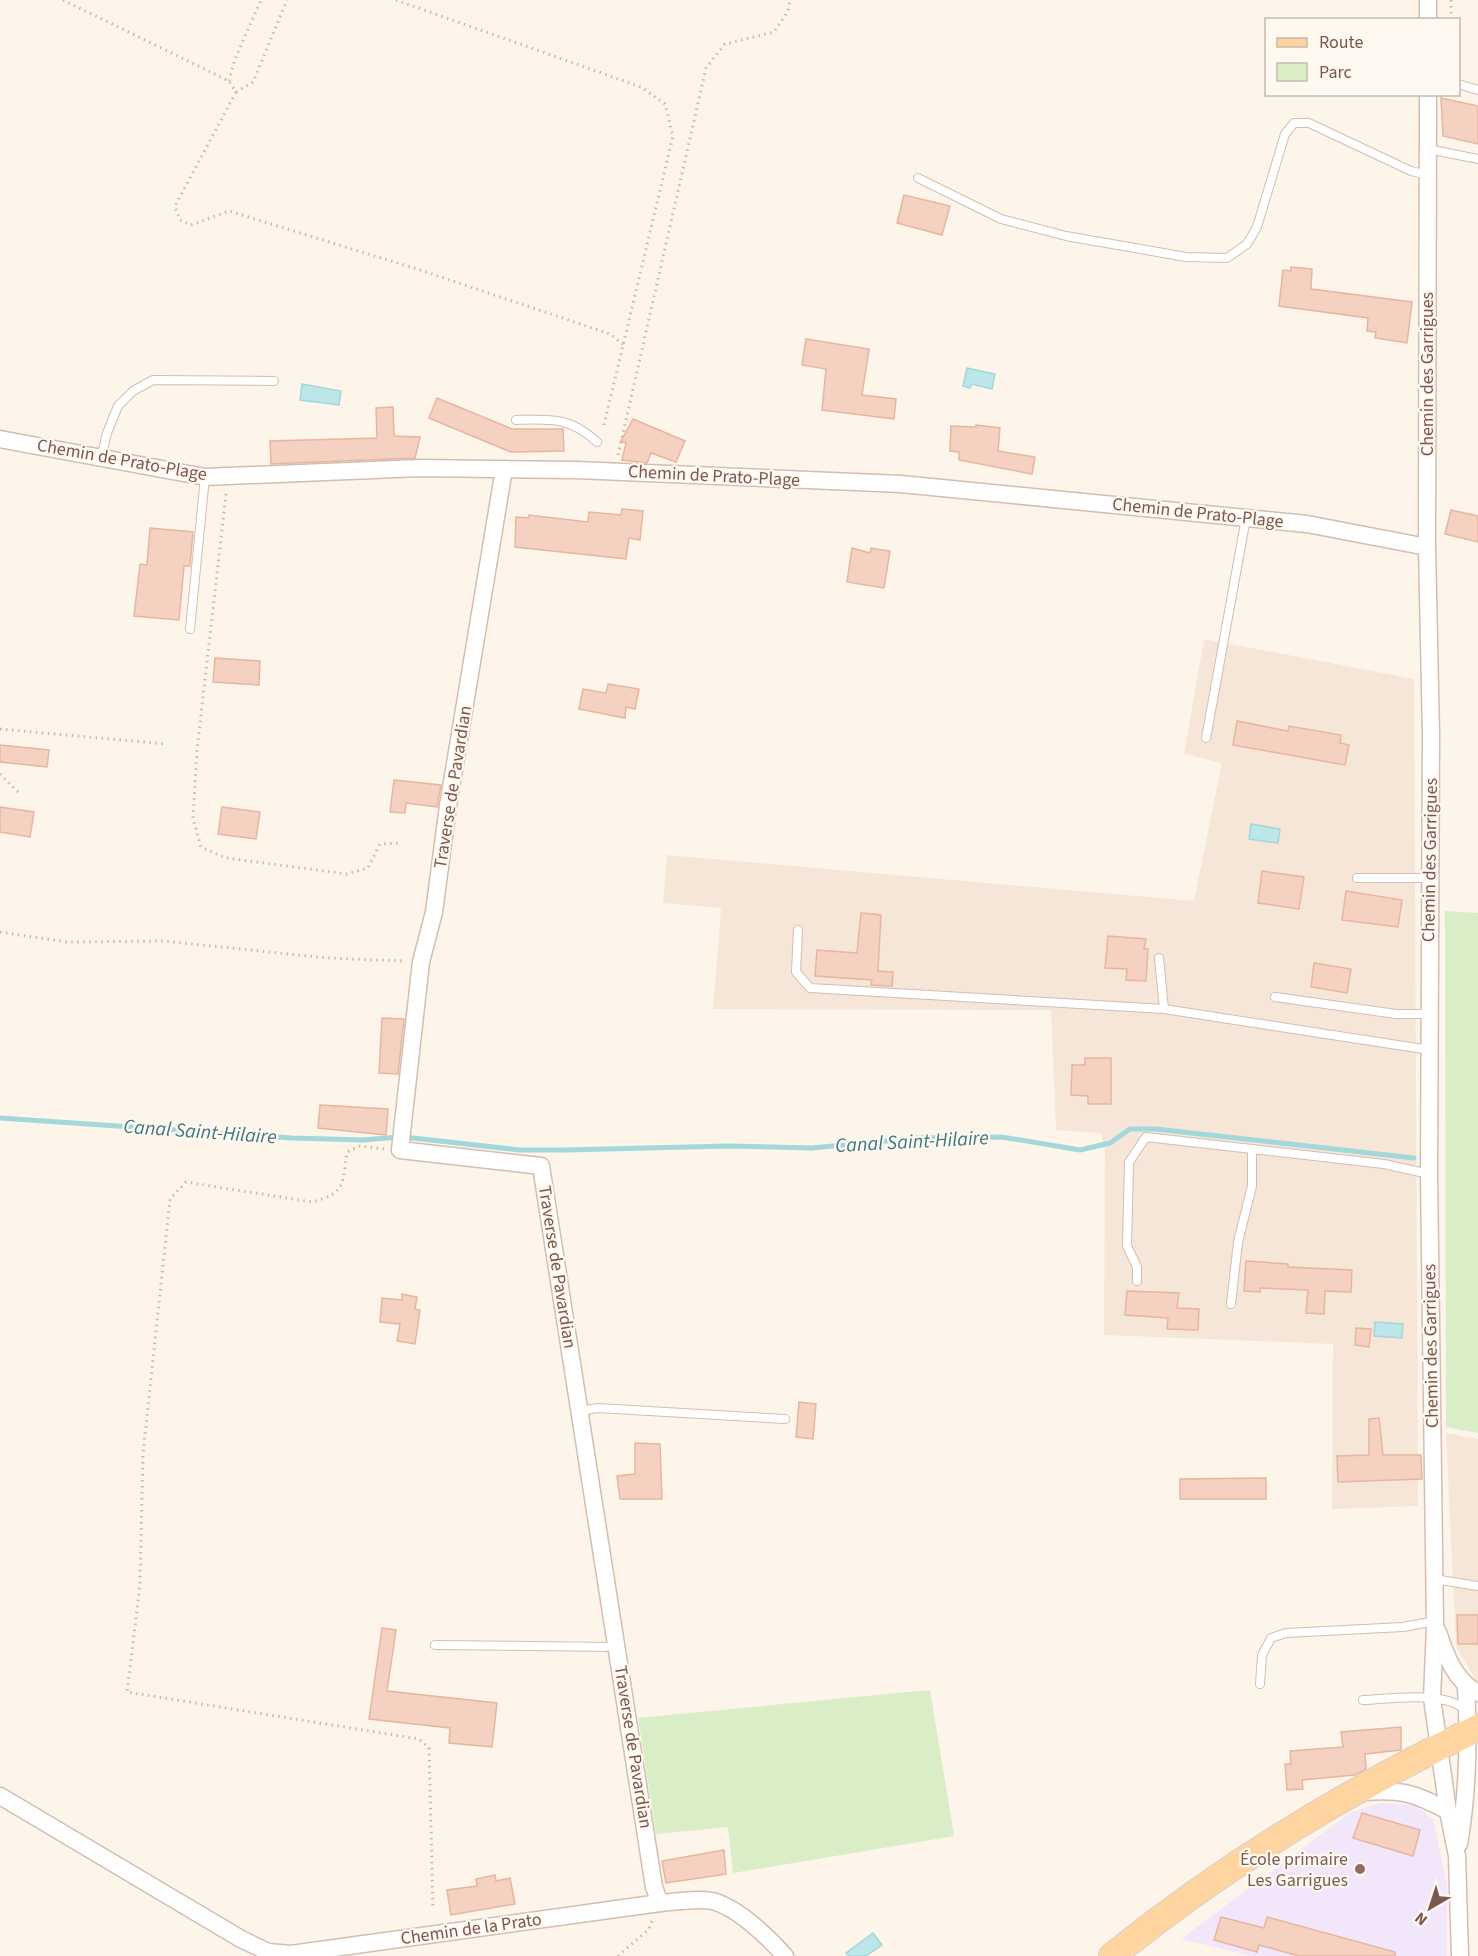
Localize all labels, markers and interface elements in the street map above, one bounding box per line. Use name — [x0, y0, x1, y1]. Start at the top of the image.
legend — [1265, 18, 1460, 96]
text: Route — [1319, 30, 1363, 55]
text: Parc — [1319, 60, 1352, 85]
street label: Chemin des Garrigues — [1415, 292, 1440, 456]
street label: Chemin de Prato-Plage — [35, 433, 209, 487]
street label: Chemin de Prato-Plage — [627, 459, 801, 493]
street label: Chemin de Prato-Plage — [1111, 492, 1285, 534]
street label: Traverse de Pavardian — [428, 704, 478, 870]
street label: Chemin des Garrigues — [1416, 778, 1444, 942]
water label: Canal Saint-Hilaire — [122, 1113, 278, 1151]
water label: Canal Saint-Hilaire — [834, 1124, 990, 1160]
street label: Traverse de Pavardian — [532, 1184, 582, 1350]
street label: Chemin des Garrigues — [1417, 1264, 1445, 1428]
street label: Traverse de Pavardian — [608, 1664, 658, 1830]
place label: École primaire Les Garrigues — [1240, 1847, 1348, 1893]
marker: École primaire Les Garrigues — [1353, 1862, 1367, 1876]
north arrow — [1400, 1878, 1460, 1938]
street label: Chemin de la Prato — [399, 1907, 543, 1951]
text: N — [1410, 1907, 1432, 1931]

